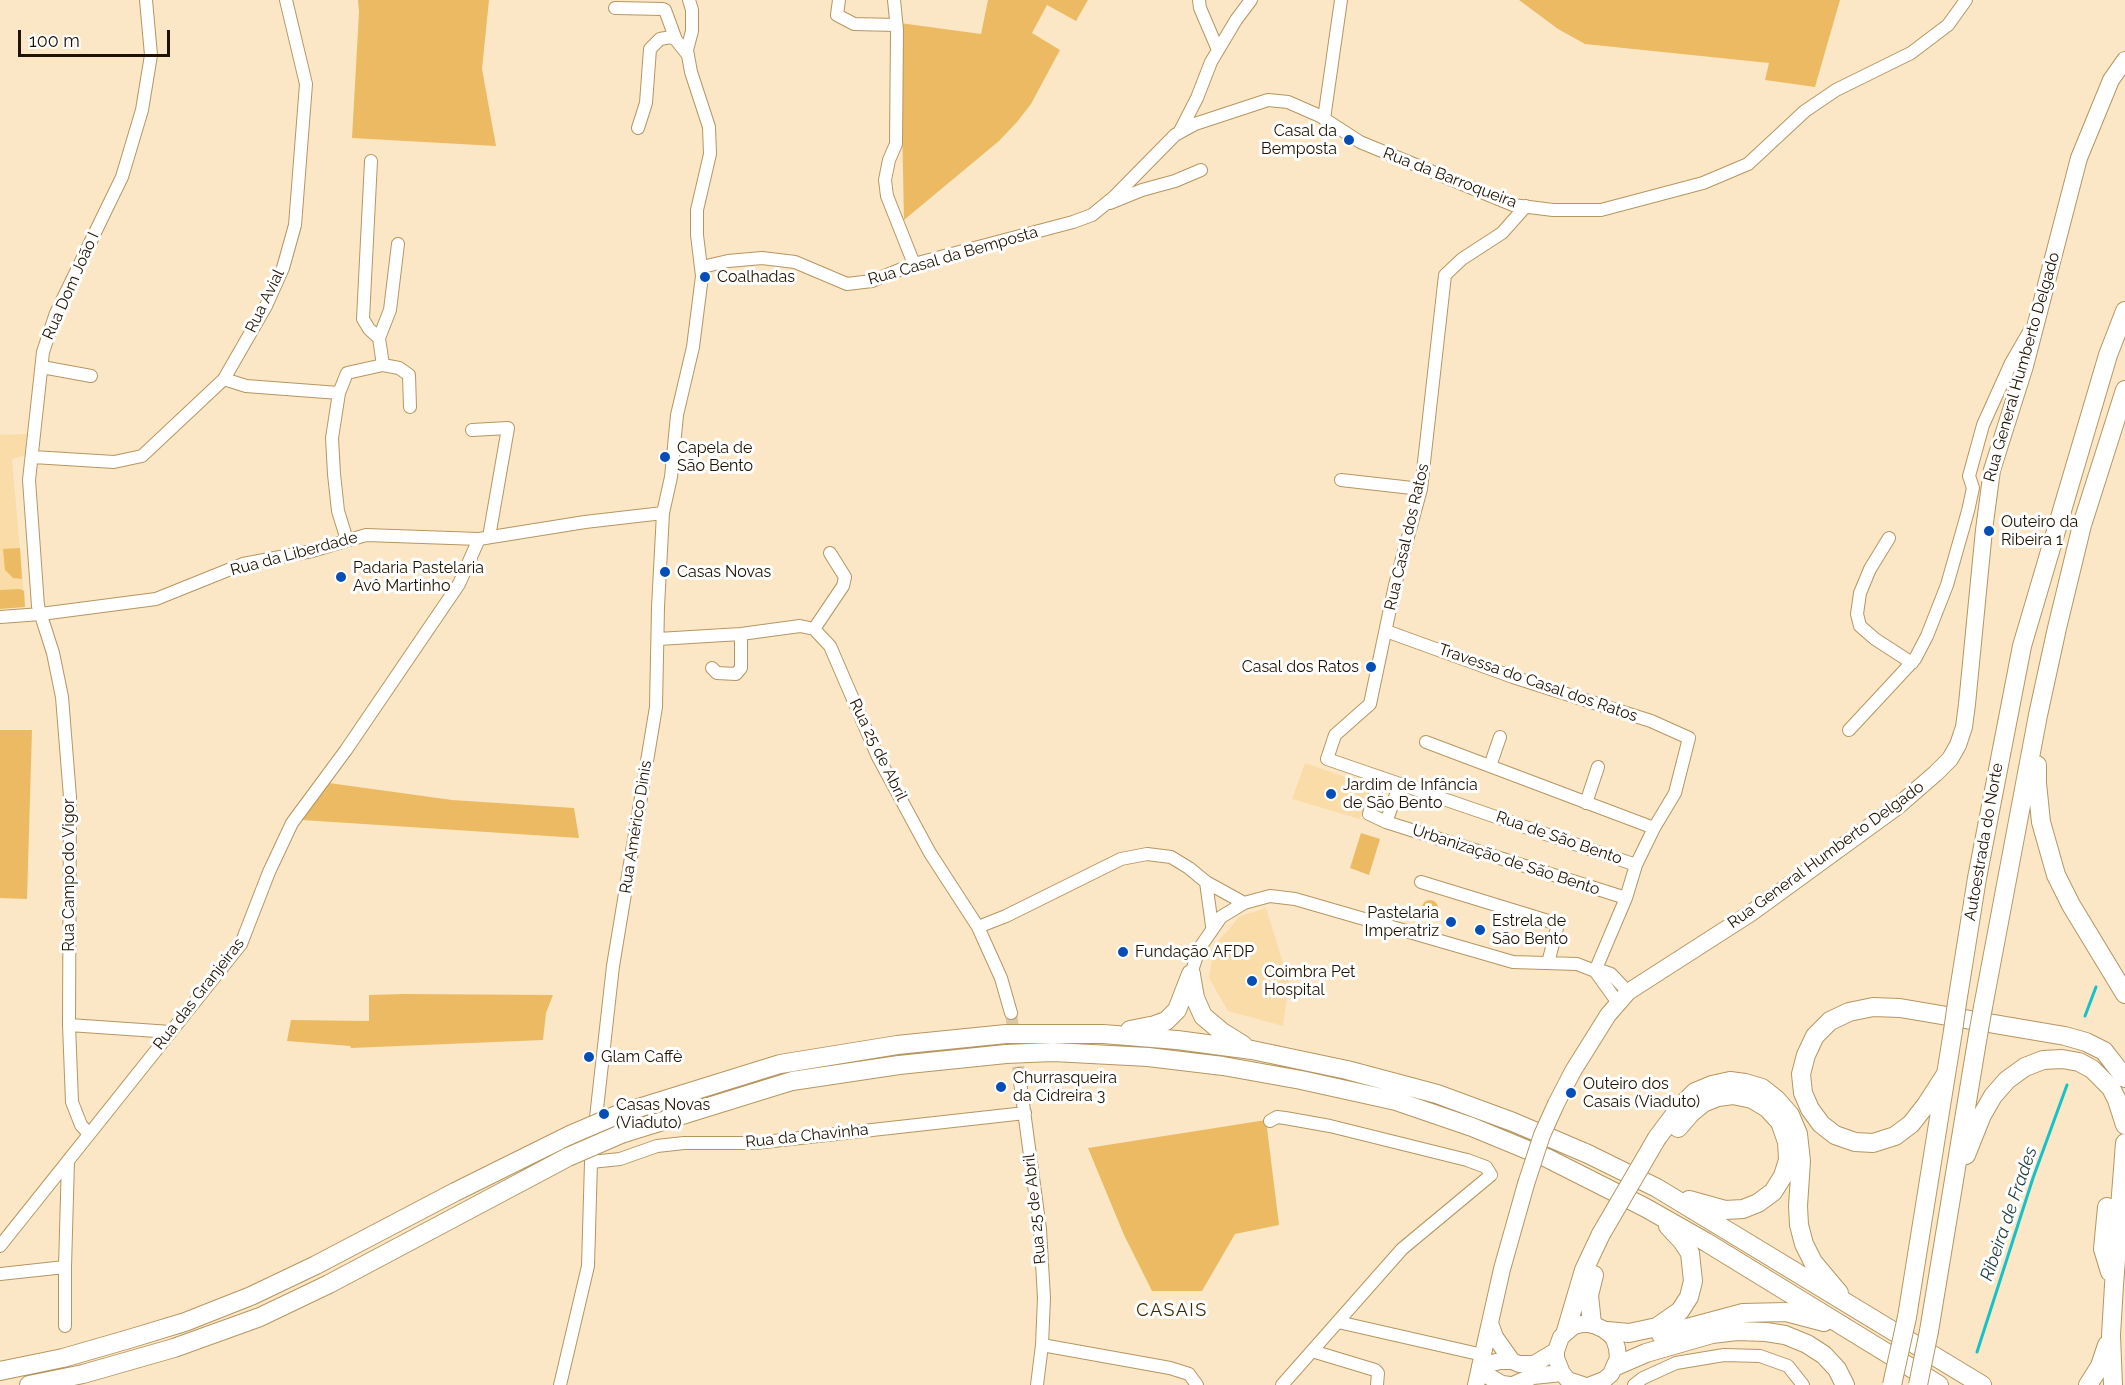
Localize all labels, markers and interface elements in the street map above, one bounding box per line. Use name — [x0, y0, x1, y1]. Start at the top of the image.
scale bar — [21, 18, 172, 56]
text: 100 m — [29, 30, 80, 51]
place label: Casal da Bemposta — [1261, 121, 1337, 159]
marker: Casal da Bemposta — [1342, 133, 1356, 147]
street label: Rua da Barroqueira — [1380, 144, 1520, 212]
street label: Rua Casal da Bemposta — [866, 223, 1040, 289]
street label: Rua Dom João I — [39, 229, 103, 343]
street label: Rua General Humberto Delgado — [1980, 250, 2064, 484]
street label: Rua Avial — [241, 266, 289, 336]
place label: Coalhadas — [717, 267, 795, 287]
marker: Coalhadas — [698, 270, 712, 284]
place label: Capela de São Bento — [677, 438, 753, 476]
marker: Capela de São Bento — [658, 450, 672, 464]
street label: Rua Casal dos Ratos — [1381, 462, 1433, 612]
place label: Outeiro da Ribeira 1 — [2001, 512, 2078, 550]
marker: Outeiro da Ribeira 1 — [1982, 524, 1996, 538]
street label: Rua da Liberdade — [228, 528, 360, 580]
place label: Padaria Pastelaria Avô Martinho — [353, 558, 484, 596]
place label: Casas Novas — [677, 562, 771, 582]
marker: Casas Novas — [658, 565, 672, 579]
marker: Padaria Pastelaria Avô Martinho — [334, 570, 348, 584]
street label: Travessa do Casal dos Ratos — [1436, 640, 1640, 726]
place label: Casal dos Ratos — [1242, 657, 1359, 677]
marker: Casal dos Ratos — [1364, 660, 1378, 674]
street label: Rua 25 de Abril — [845, 696, 911, 804]
street label: Rua Américo Dinis — [616, 759, 656, 895]
street label: Autoestrada do Norte — [1961, 762, 2007, 922]
place label: Jardim de Infância de São Bento — [1343, 775, 1478, 813]
street label: Rua General Humberto Delgado — [1724, 777, 1928, 933]
marker: Jardim de Infância de São Bento — [1324, 787, 1338, 801]
street label: Rua Campo do Vigor — [59, 798, 79, 952]
street label: Rua de São Bento — [1493, 807, 1625, 869]
street label: Urbanização de São Bento — [1410, 821, 1602, 899]
place label: Pastelaria Imperatriz — [1364, 903, 1439, 941]
place label: Estrela de São Bento — [1492, 911, 1568, 949]
marker: Pastelaria Imperatriz — [1444, 915, 1458, 929]
marker: Estrela de São Bento — [1473, 923, 1487, 937]
street label: Rua das Granjeiras — [149, 934, 249, 1054]
place label: Fundação AFDP — [1135, 942, 1254, 962]
marker: Fundação AFDP — [1116, 945, 1130, 959]
place label: Coimbra Pet Hospital — [1264, 962, 1355, 1000]
marker: Coimbra Pet Hospital — [1245, 974, 1259, 988]
place label: Glam Caffè — [601, 1047, 682, 1067]
marker: Glam Caffè — [582, 1050, 596, 1064]
place label: Churrasqueira da Cidreira 3 — [1013, 1068, 1117, 1106]
place label: Outeiro dos Casais (Viaduto) — [1583, 1074, 1700, 1112]
marker: Churrasqueira da Cidreira 3 — [994, 1080, 1008, 1094]
marker: Outeiro dos Casais (Viaduto) — [1564, 1086, 1578, 1100]
place label: Casas Novas (Viaduto) — [616, 1095, 710, 1133]
marker: Casas Novas (Viaduto) — [597, 1107, 611, 1121]
street label: Rua da Chavinha — [745, 1120, 869, 1152]
water label: Ribeira de Frades — [1976, 1144, 2042, 1284]
street label: Rua 25 de Abril — [1020, 1153, 1050, 1265]
district label: CASAIS — [1136, 1300, 1208, 1322]

